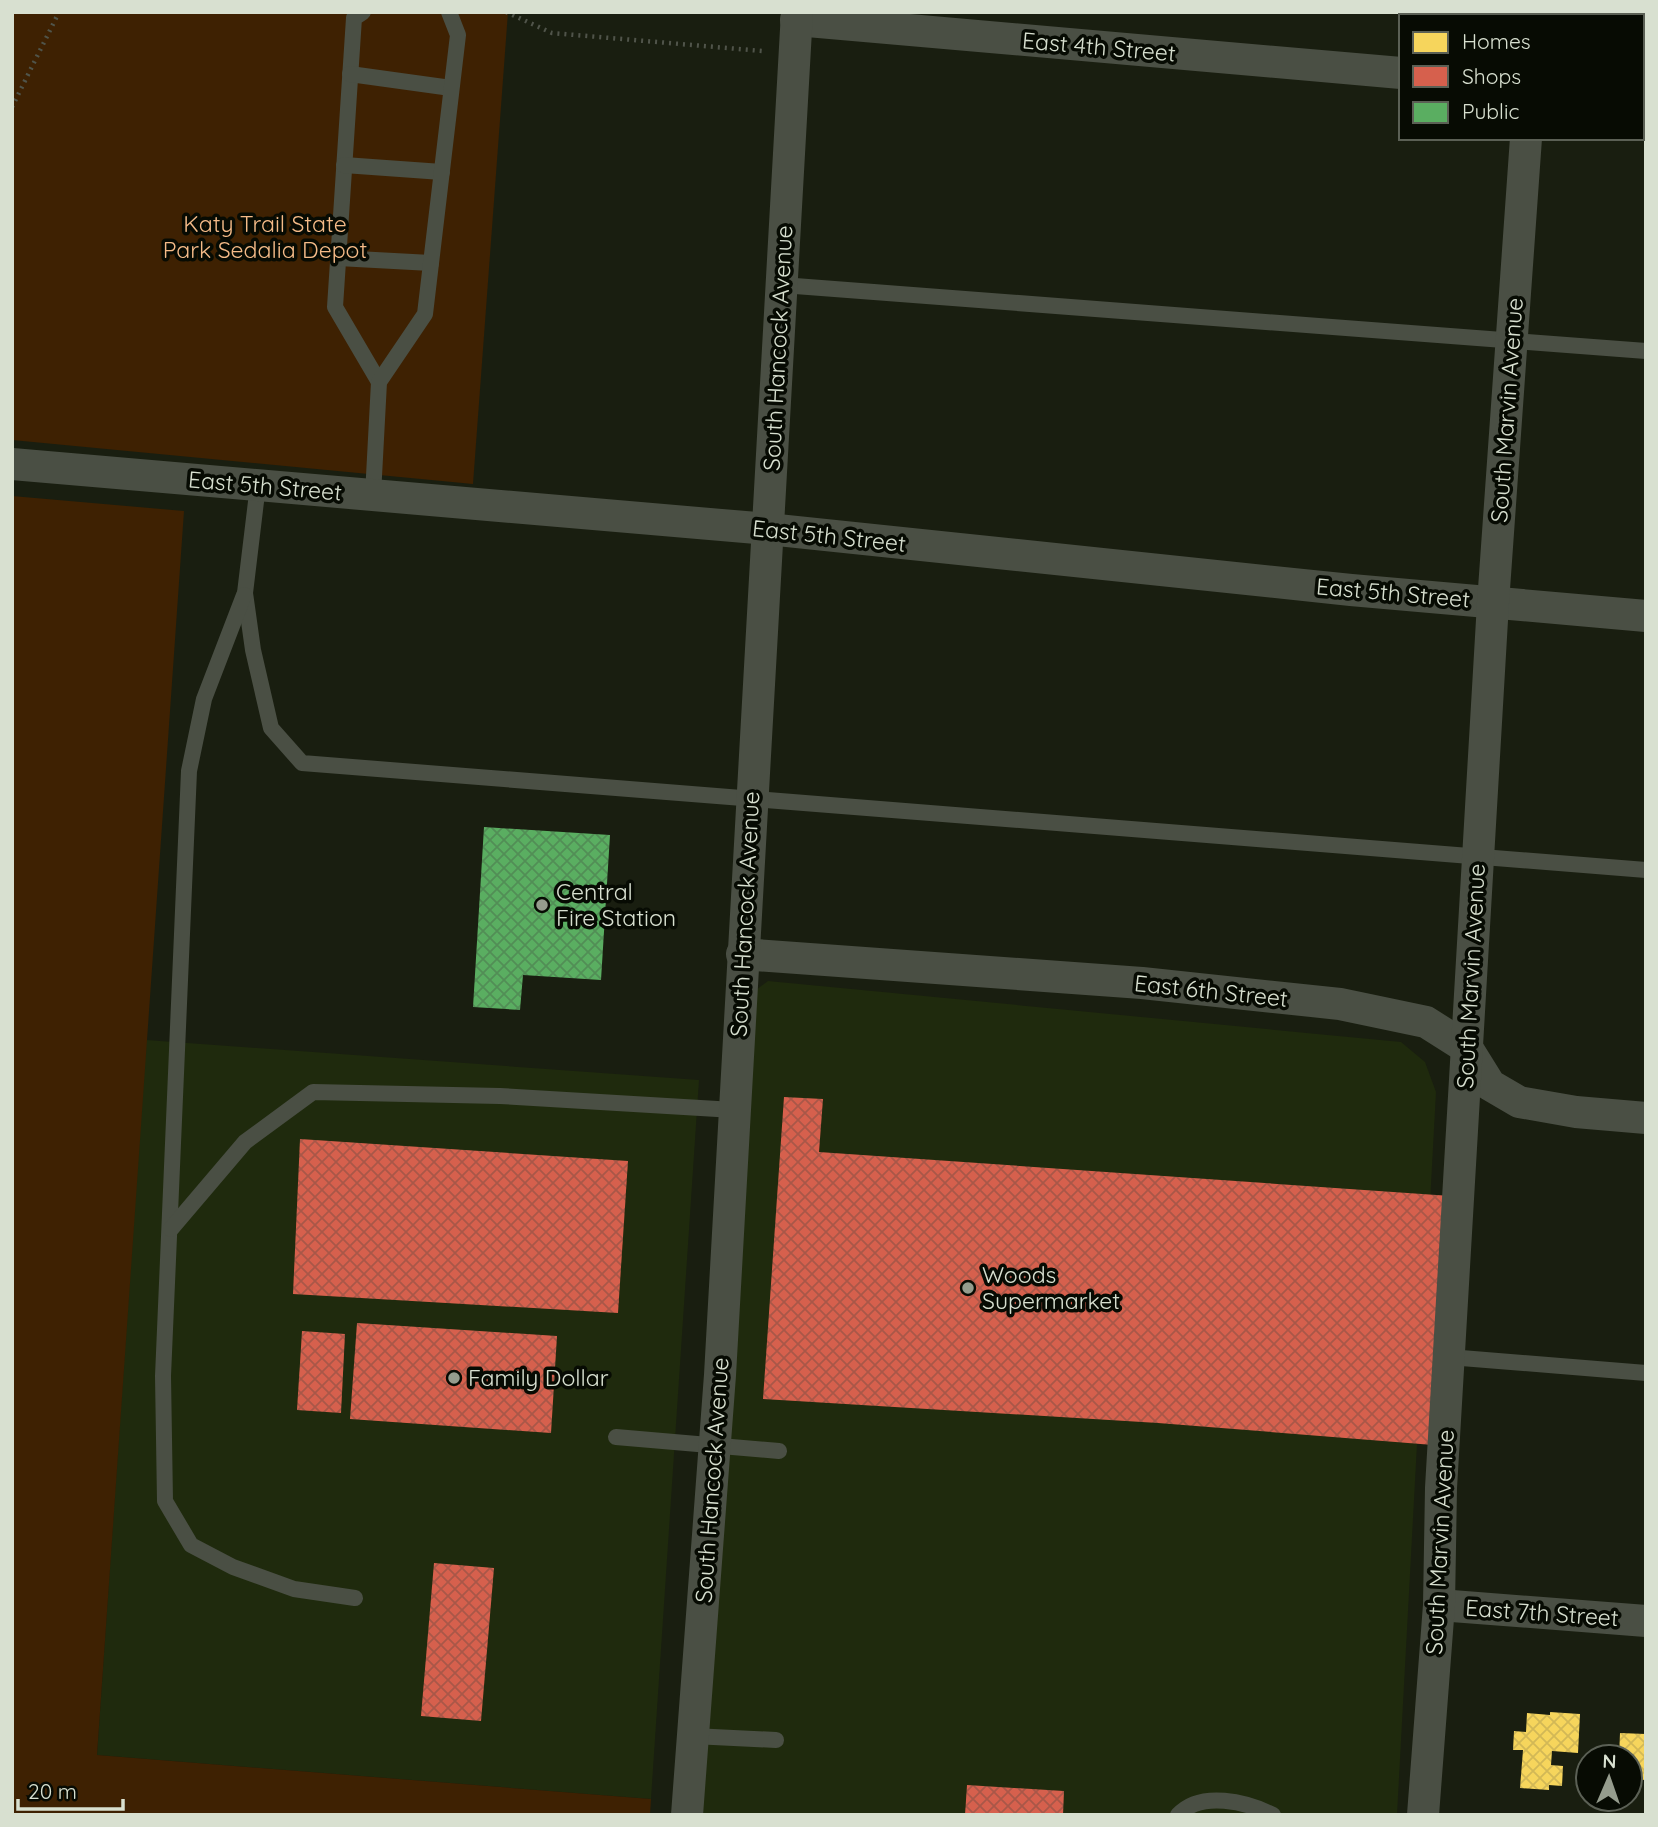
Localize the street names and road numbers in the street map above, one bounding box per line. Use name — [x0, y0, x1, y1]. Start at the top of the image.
street label: East 4th Street — [1021, 25, 1177, 68]
street label: South Hancock Avenue — [757, 224, 798, 471]
street label: South Marvin Avenue — [1484, 297, 1529, 523]
street label: East 5th Street — [187, 464, 343, 507]
street label: East 5th Street — [751, 513, 908, 558]
street label: East 5th Street — [1315, 571, 1471, 614]
street label: South Hancock Avenue — [724, 790, 765, 1037]
street label: South Marvin Avenue — [1450, 863, 1491, 1089]
street label: East 6th Street — [1133, 968, 1289, 1013]
street label: South Hancock Avenue — [688, 1356, 735, 1604]
street label: South Marvin Avenue — [1419, 1429, 1460, 1655]
street label: East 7th Street — [1464, 1593, 1620, 1632]

